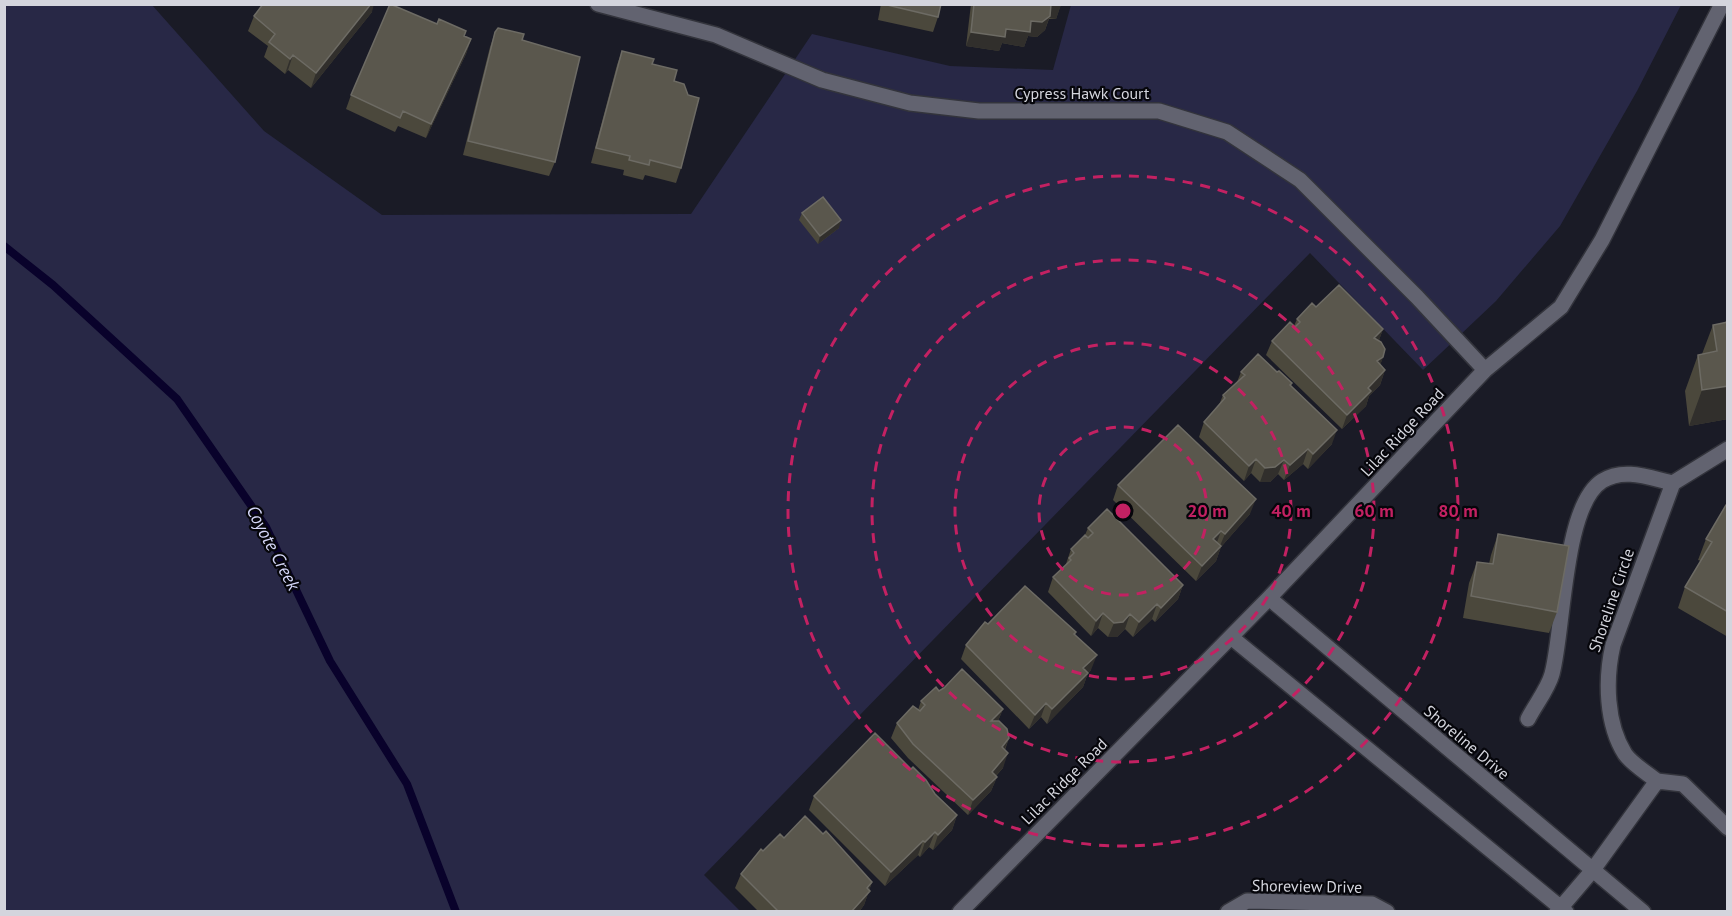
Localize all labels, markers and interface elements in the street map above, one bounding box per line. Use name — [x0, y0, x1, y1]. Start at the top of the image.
street label: Cypress Hawk Court — [1015, 83, 1150, 103]
street label: Lilac Ridge Road — [1356, 384, 1448, 480]
text: 20 m — [1187, 499, 1227, 522]
text: 40 m — [1271, 499, 1311, 522]
text: 60 m — [1354, 499, 1394, 522]
text: 80 m — [1438, 499, 1478, 522]
water label: Coyote Creek — [241, 501, 306, 595]
centre of rings — [1113, 501, 1133, 521]
street label: Shoreline Circle — [1584, 546, 1638, 654]
street label: Shoreline Drive — [1420, 700, 1514, 784]
street label: Lilac Ridge Road — [1017, 734, 1111, 828]
street label: Shoreview Drive — [1252, 875, 1362, 897]

